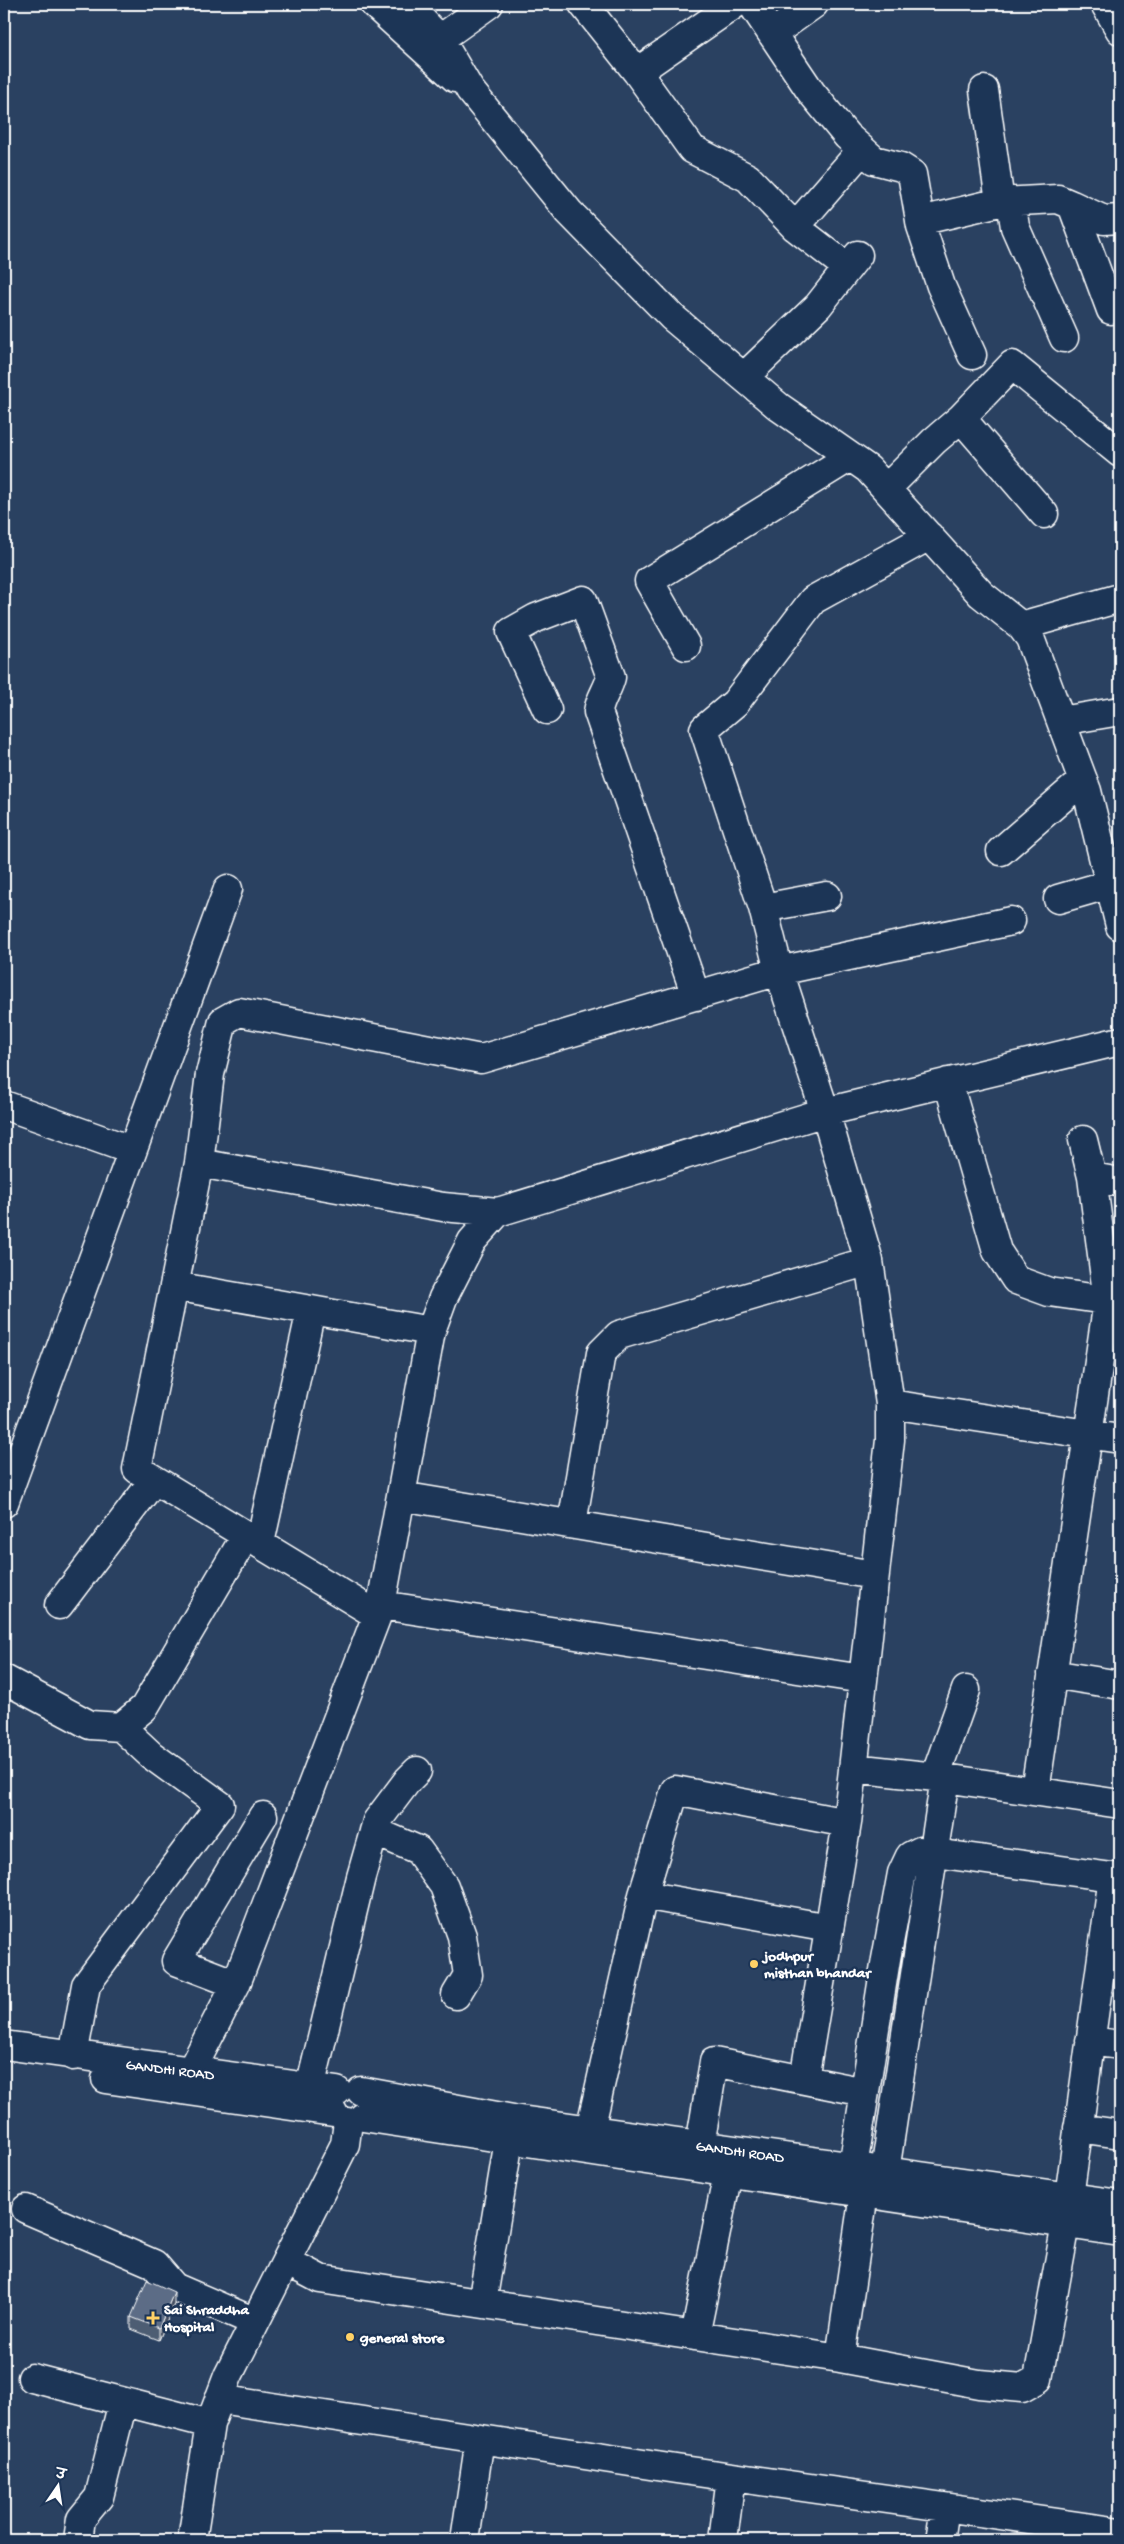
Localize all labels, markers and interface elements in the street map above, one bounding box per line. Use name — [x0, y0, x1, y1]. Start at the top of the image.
place label: jodhpur misthan bhandar — [761, 1948, 872, 1983]
marker: jodhpur misthan bhandar — [748, 1958, 760, 1970]
street label: GANDHI ROAD — [124, 2057, 215, 2085]
street label: GANDHI ROAD — [694, 2138, 785, 2168]
place label: Sai Shraddha Hospital — [164, 2302, 249, 2337]
marker: Sai Shraddha Hospital — [146, 2311, 160, 2325]
place label: general store — [359, 2330, 445, 2348]
marker: general store — [344, 2331, 356, 2343]
north arrow — [32, 2462, 82, 2512]
text: उ — [52, 2466, 68, 2485]

